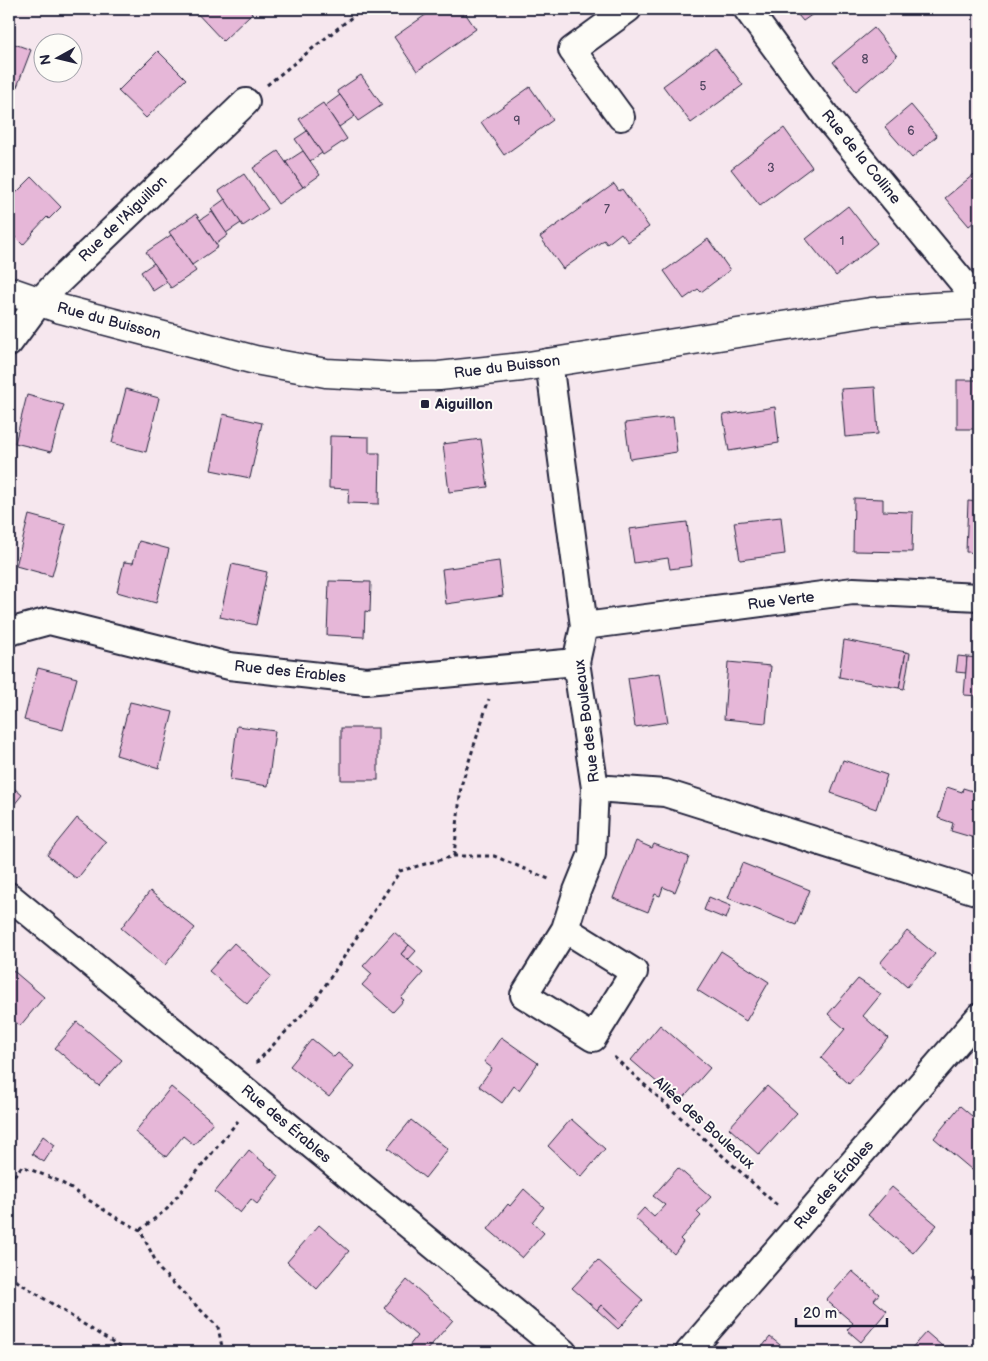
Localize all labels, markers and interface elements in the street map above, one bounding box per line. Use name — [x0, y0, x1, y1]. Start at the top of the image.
north arrow — [32, 32, 82, 82]
house number: 8 — [862, 52, 869, 67]
text: N — [36, 53, 55, 66]
house number: 5 — [700, 79, 707, 94]
street label: Rue de la Colline — [817, 106, 905, 208]
house number: 9 — [514, 114, 521, 129]
house number: 6 — [907, 124, 915, 139]
house number: 3 — [767, 161, 775, 176]
street label: Rue de l'Aiguillon — [75, 172, 171, 266]
house number: 7 — [604, 202, 610, 217]
house number: 1 — [840, 234, 844, 249]
street label: Rue du Buisson — [55, 298, 163, 344]
street label: Rue du Buisson — [453, 351, 561, 383]
place label: Aiguillon — [434, 395, 493, 414]
marker: Aiguillon — [419, 398, 431, 410]
street label: Rue Verte — [747, 587, 816, 615]
street label: Rue des Érables — [233, 657, 347, 687]
street label: Rue des Bouleaux — [570, 658, 604, 784]
street label: Allée des Bouleaux — [649, 1073, 759, 1173]
street label: Rue des Érables — [237, 1081, 335, 1168]
street label: Rue des Érables — [790, 1136, 878, 1234]
scale bar — [796, 1296, 887, 1328]
text: 20 m — [803, 1304, 837, 1323]

